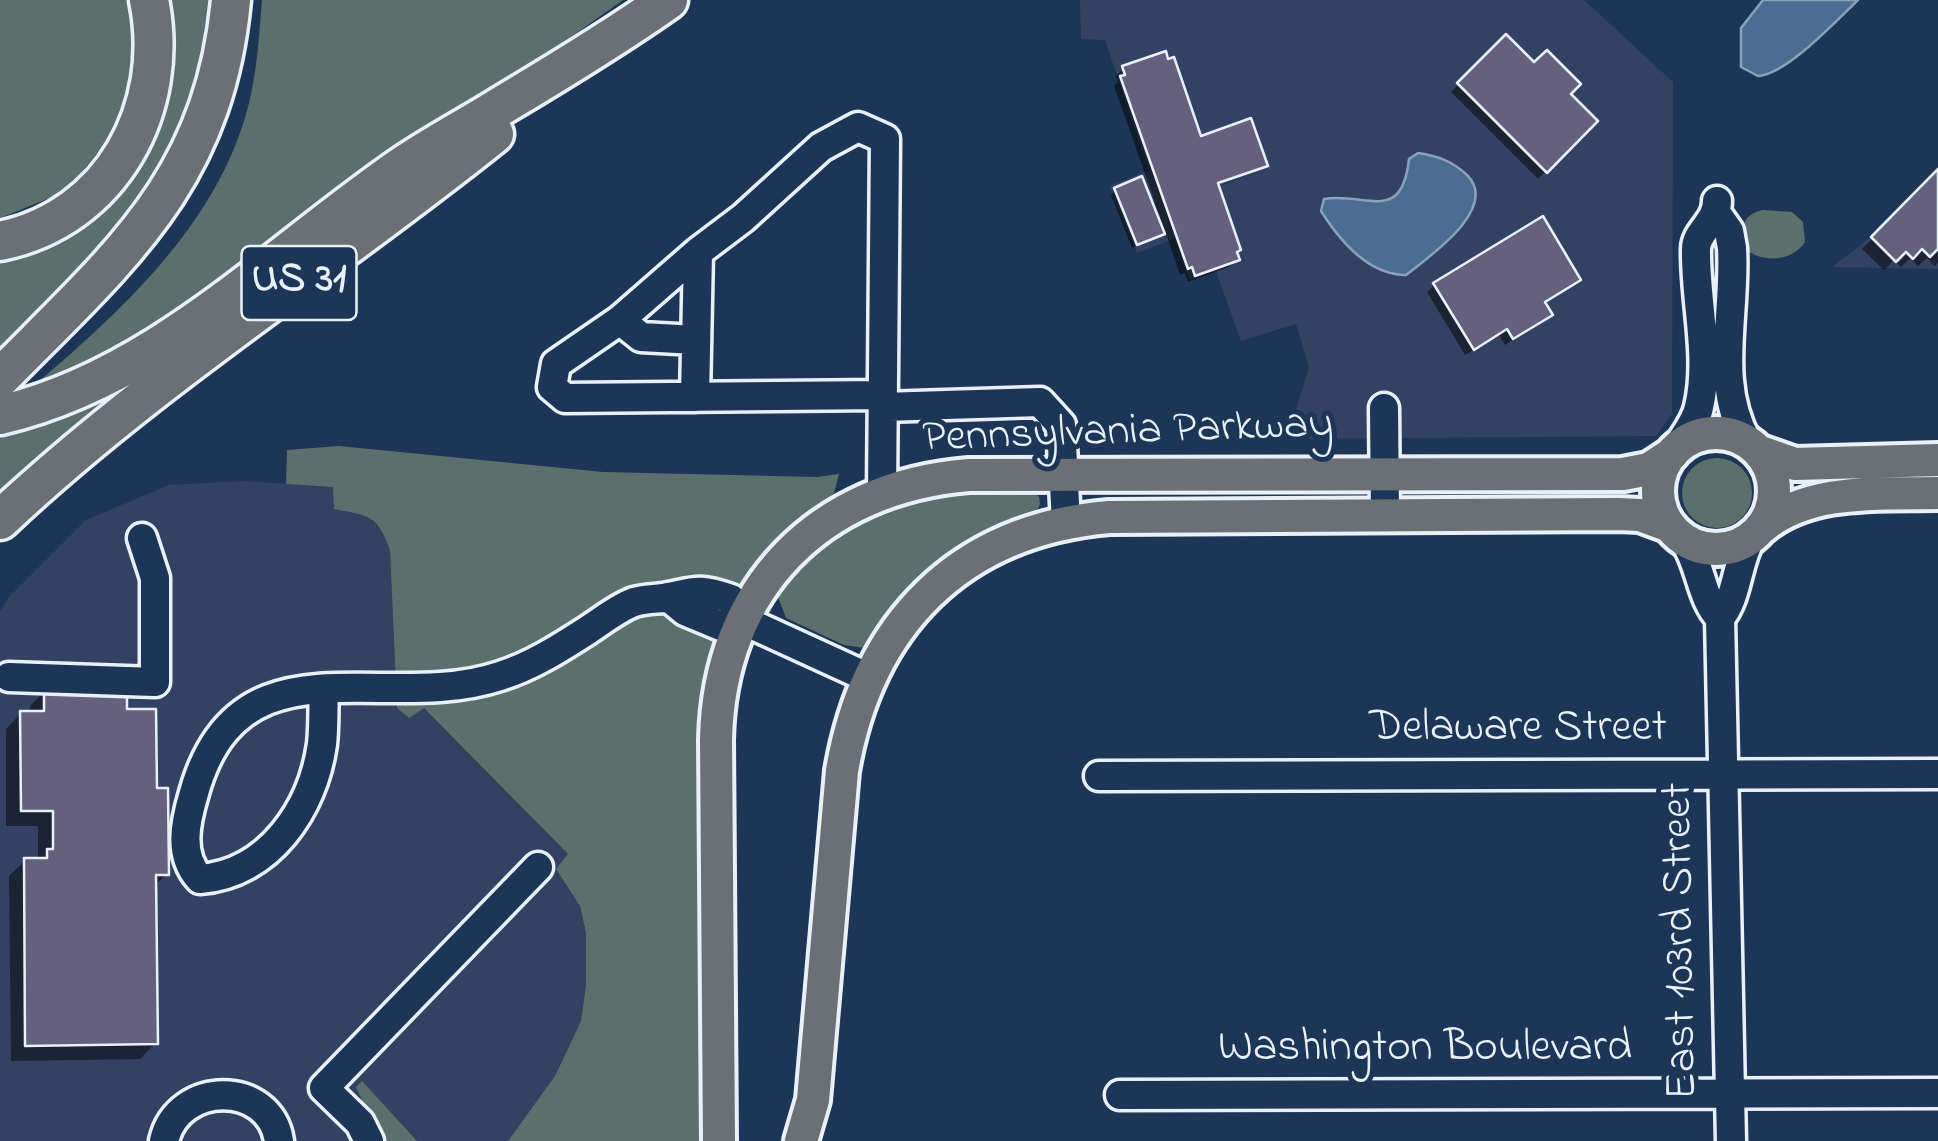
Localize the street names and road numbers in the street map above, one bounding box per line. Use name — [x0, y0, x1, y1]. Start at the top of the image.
road number: US 31 — [242, 246, 356, 320]
street label: Pennsylvania Parkway — [922, 401, 1334, 469]
street label: Delaware Street — [1369, 705, 1667, 759]
street label: East 103rd Street — [1654, 782, 1714, 1100]
street label: Washington Boulevard — [1218, 1025, 1632, 1079]

